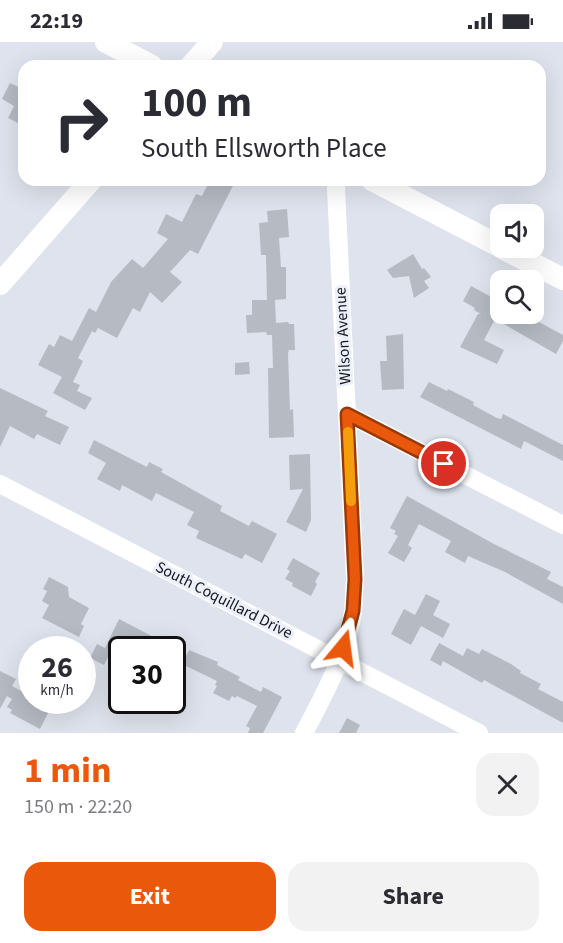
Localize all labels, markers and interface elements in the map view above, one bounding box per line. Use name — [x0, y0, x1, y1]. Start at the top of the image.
text: 22:19 — [30, 5, 83, 37]
text: 100 m — [141, 73, 252, 133]
icon: right — [42, 84, 120, 162]
text: South Ellsworth Place — [141, 129, 387, 168]
map controls — [490, 204, 544, 324]
button: sound — [490, 204, 544, 258]
button: search — [490, 270, 544, 324]
street label: Wilson Avenue — [329, 287, 357, 385]
pin — [418, 438, 469, 489]
icon: arrive — [427, 447, 460, 480]
street label: South Coquillard Drive — [152, 556, 296, 644]
position arrow — [311, 616, 375, 680]
speed limit sign: 30 — [108, 636, 186, 714]
text: 26 — [41, 646, 73, 689]
text: km/h — [40, 680, 74, 701]
text: 1 min — [24, 745, 112, 796]
button: close — [476, 753, 539, 816]
text: 150 m · 22:20 — [24, 793, 132, 821]
button: Exit — [24, 862, 276, 931]
button: Share — [288, 862, 539, 931]

